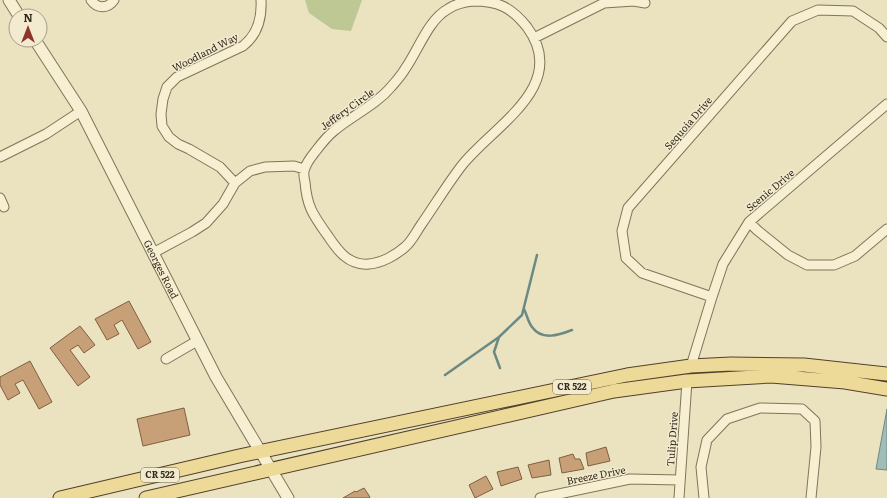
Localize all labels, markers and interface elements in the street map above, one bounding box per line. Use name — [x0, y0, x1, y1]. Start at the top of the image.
north arrow — [8, 8, 48, 48]
text: N — [23, 9, 33, 25]
street label: Woodland Way — [169, 28, 241, 75]
street label: Jeffery Circle — [317, 84, 377, 133]
street label: Sequoia Drive — [660, 93, 715, 153]
street label: Scenic Drive — [742, 165, 797, 214]
street label: Georges Road — [140, 237, 183, 301]
road number: CR 522 — [553, 380, 591, 394]
street label: Tulip Drive — [662, 411, 681, 467]
street label: Breeze Drive — [565, 461, 627, 488]
road number: CR 522 — [141, 468, 179, 482]

